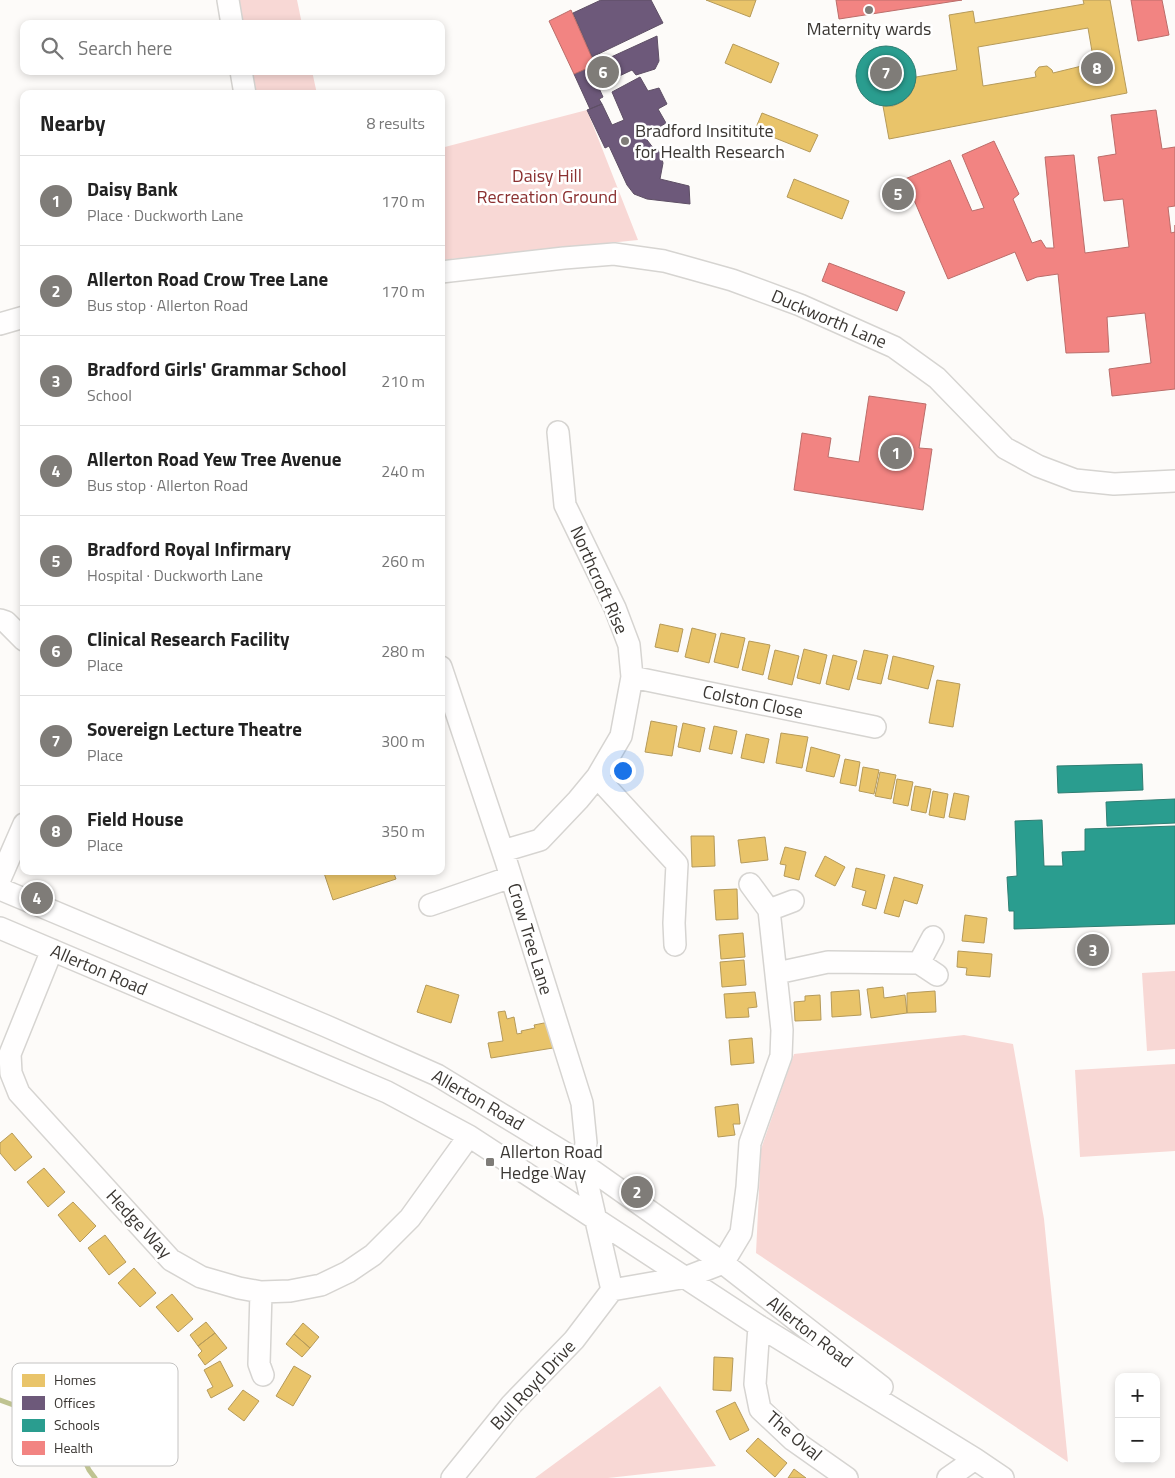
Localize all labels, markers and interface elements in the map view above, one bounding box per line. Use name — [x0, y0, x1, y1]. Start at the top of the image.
marker: Maternity wards — [863, 4, 875, 16]
place label: Maternity wards — [807, 15, 931, 42]
search box — [20, 20, 445, 75]
text: Search here — [78, 33, 172, 62]
icon: search — [38, 34, 66, 62]
pin: 8 — [1081, 49, 1113, 87]
pin: 6 — [587, 53, 619, 91]
pin: 7 — [870, 54, 902, 92]
text: Nearby — [40, 107, 105, 139]
text: 8 results — [366, 111, 425, 135]
place label: Bradford Insititute for Health Research — [635, 117, 785, 165]
marker: Bradford Insititute for Health Research — [619, 135, 631, 147]
park label: Daisy Hill Recreation Ground — [477, 162, 617, 210]
text: Daisy Bank — [87, 174, 178, 203]
pin: 5 — [882, 175, 914, 213]
text: 1 — [52, 189, 60, 213]
text: 170 m — [381, 189, 425, 213]
text: Place · Duckworth Lane — [87, 203, 243, 227]
text: Allerton Road Crow Tree Lane — [87, 264, 328, 293]
text: 2 — [52, 279, 60, 303]
text: 170 m — [381, 279, 425, 303]
street label: Duckworth Lane — [767, 282, 891, 355]
text: Bus stop · Allerton Road — [87, 293, 248, 317]
text: Bradford Girls' Grammar School — [87, 354, 347, 383]
text: 3 — [52, 369, 60, 393]
text: 210 m — [381, 369, 425, 393]
text: School — [87, 383, 132, 407]
pin: 1 — [880, 434, 912, 472]
text: Allerton Road Yew Tree Avenue — [87, 444, 342, 473]
text: 4 — [52, 459, 60, 483]
text: 240 m — [381, 459, 425, 483]
text: Bus stop · Allerton Road — [87, 473, 248, 497]
street label: Northcroft Rise — [564, 521, 635, 638]
text: Bradford Royal Infirmary — [87, 534, 291, 563]
text: 5 — [52, 549, 60, 573]
text: 260 m — [381, 549, 425, 573]
text: Hospital · Duckworth Lane — [87, 563, 263, 587]
text: Clinical Research Facility — [87, 624, 289, 653]
text: 6 — [52, 639, 60, 663]
text: 280 m — [381, 639, 425, 663]
text: Place — [87, 653, 123, 677]
street label: Colston Close — [700, 678, 806, 725]
text: Sovereign Lecture Theatre — [87, 714, 302, 743]
text: 7 — [52, 729, 60, 753]
text: 300 m — [381, 729, 425, 753]
text: Place — [87, 743, 123, 767]
your location — [610, 758, 636, 784]
text: Field House — [87, 804, 183, 833]
text: 8 — [52, 819, 60, 843]
text: 350 m — [381, 819, 425, 843]
text: Place — [87, 833, 123, 857]
pin: 4 — [21, 879, 53, 917]
street label: Crow Tree Lane — [501, 880, 560, 998]
pin: 3 — [1077, 931, 1109, 969]
street label: Allerton Road — [47, 937, 152, 1002]
street label: Allerton Road — [427, 1062, 530, 1137]
place label: Allerton Road Hedge Way — [500, 1138, 603, 1186]
marker: Allerton Road Hedge Way — [484, 1156, 496, 1168]
pin: 2 — [621, 1173, 653, 1211]
street label: Hedge Way — [100, 1183, 179, 1265]
street label: Allerton Road — [762, 1289, 859, 1374]
street label: Bull Royd Drive — [484, 1334, 582, 1436]
legend — [12, 1363, 178, 1466]
text: Homes — [54, 1369, 96, 1390]
map controls — [1115, 1373, 1160, 1463]
button: + — [1115, 1373, 1160, 1418]
text: Offices — [54, 1392, 95, 1413]
street label: The Oval — [760, 1404, 828, 1467]
text: Schools — [54, 1414, 100, 1435]
button: − — [1115, 1418, 1160, 1463]
text: Health — [54, 1437, 93, 1458]

